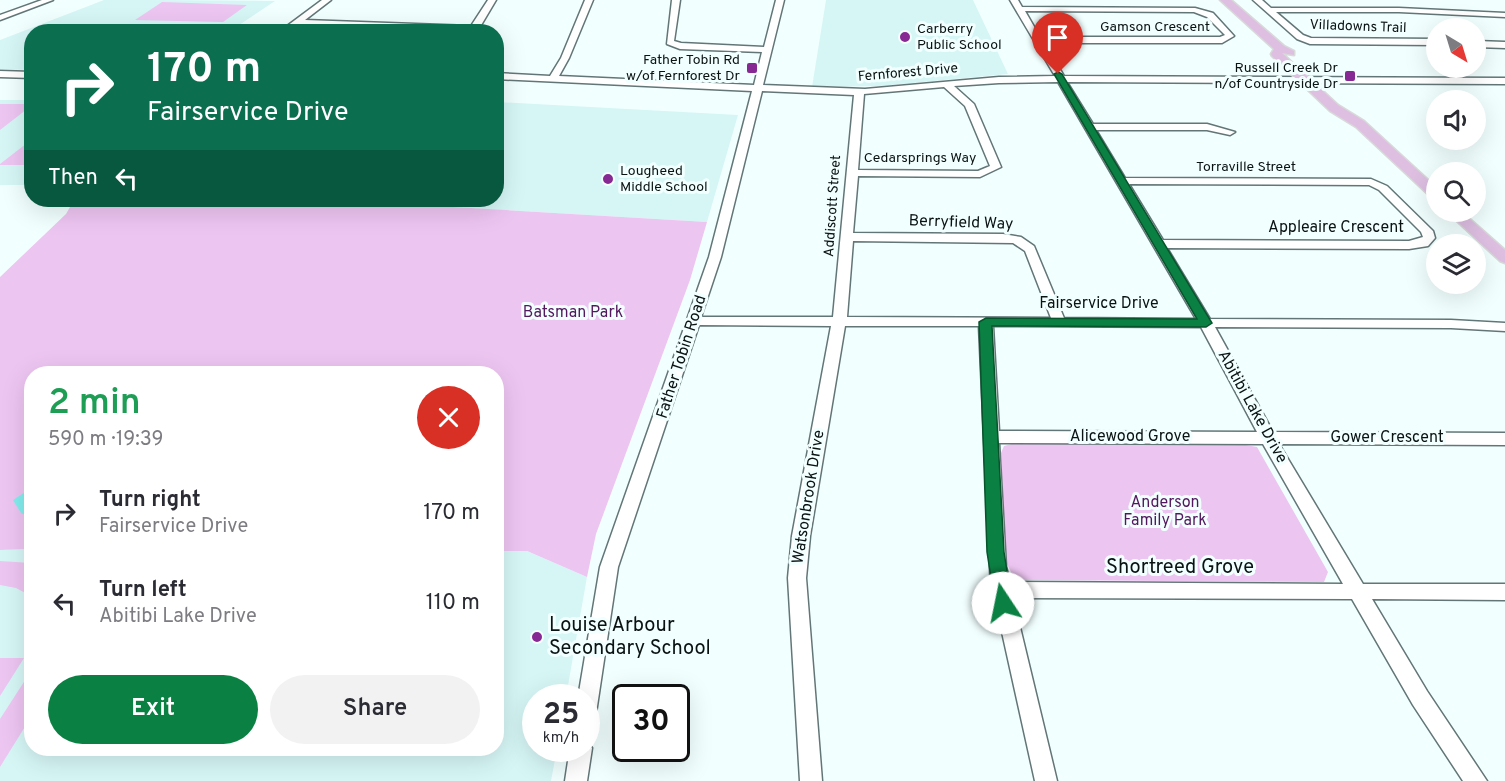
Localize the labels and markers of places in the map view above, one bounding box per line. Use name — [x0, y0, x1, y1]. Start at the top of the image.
pin — [1032, 12, 1083, 74]
place label: Carberry Public School — [917, 21, 1002, 54]
marker: Carberry Public School — [898, 30, 912, 44]
place label: Father Tobin Rd w/of Fernforest Dr — [626, 52, 741, 85]
place label: Russell Creek Dr n/of Countryside Dr — [1214, 60, 1339, 93]
marker: Father Tobin Rd w/of Fernforest Dr — [745, 61, 759, 75]
marker: Russell Creek Dr n/of Countryside Dr — [1343, 69, 1357, 83]
place label: Lougheed Middle School — [620, 163, 708, 196]
marker: Lougheed Middle School — [601, 172, 615, 186]
place label: Louise Arbour Secondary School — [549, 613, 711, 662]
marker: Louise Arbour Secondary School — [530, 630, 544, 644]

